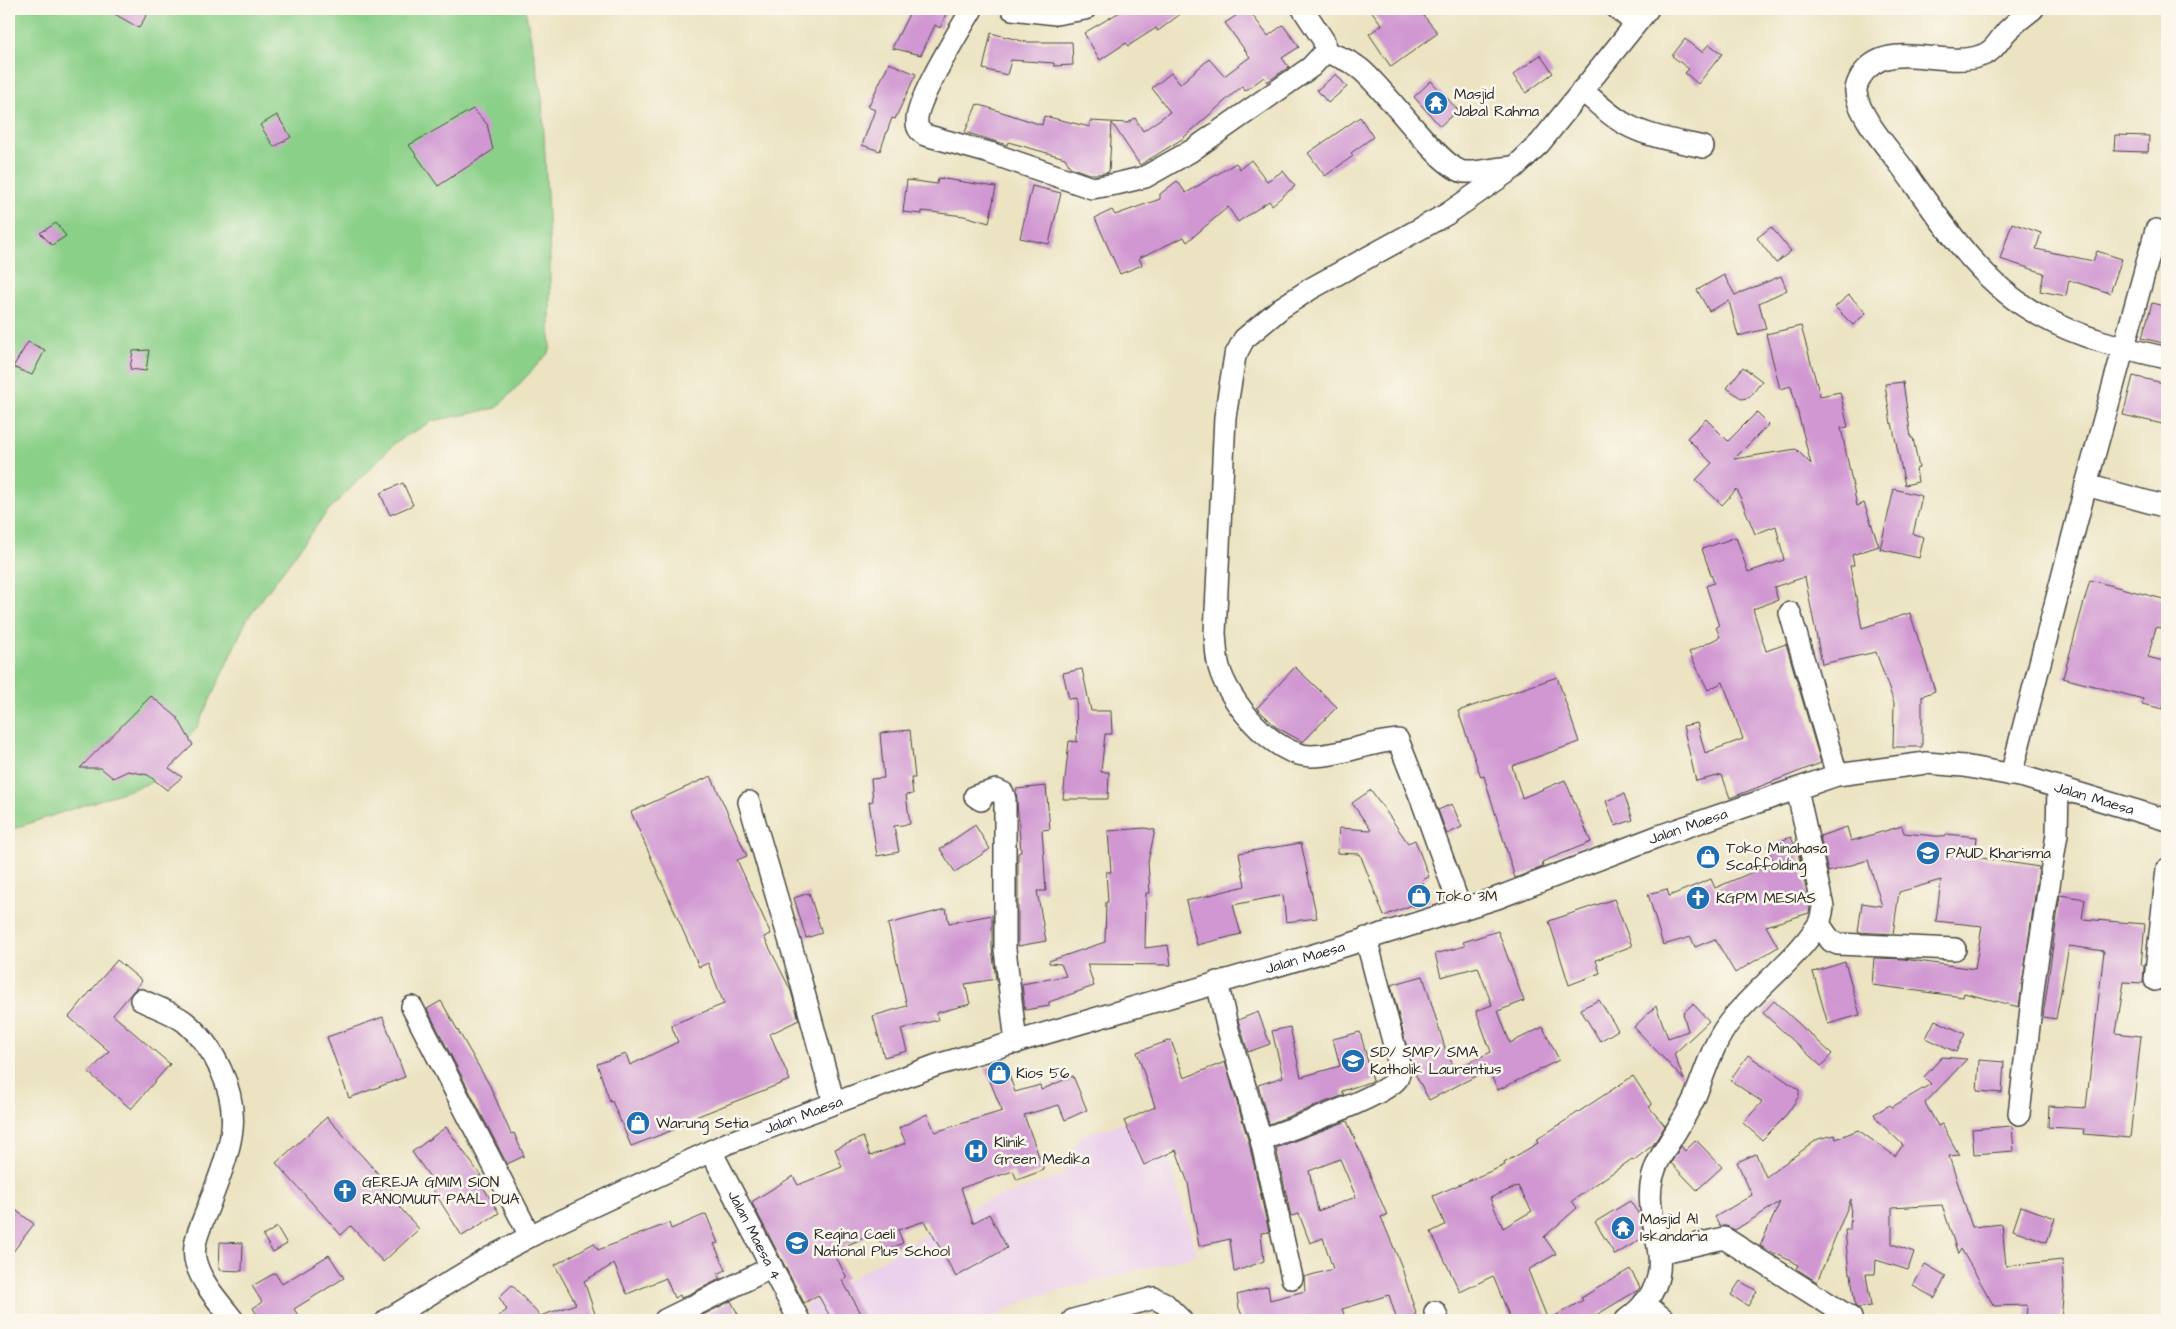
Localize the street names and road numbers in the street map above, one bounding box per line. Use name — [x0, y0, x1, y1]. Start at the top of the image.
street label: Jalan Maesa — [2052, 777, 2137, 821]
street label: Jalan Maesa — [1645, 803, 1731, 850]
street label: Jalan Maesa — [1262, 936, 1348, 980]
street label: Jalan Maesa — [761, 1091, 846, 1140]
street label: Jalan Maesa 4 — [722, 1187, 787, 1284]

